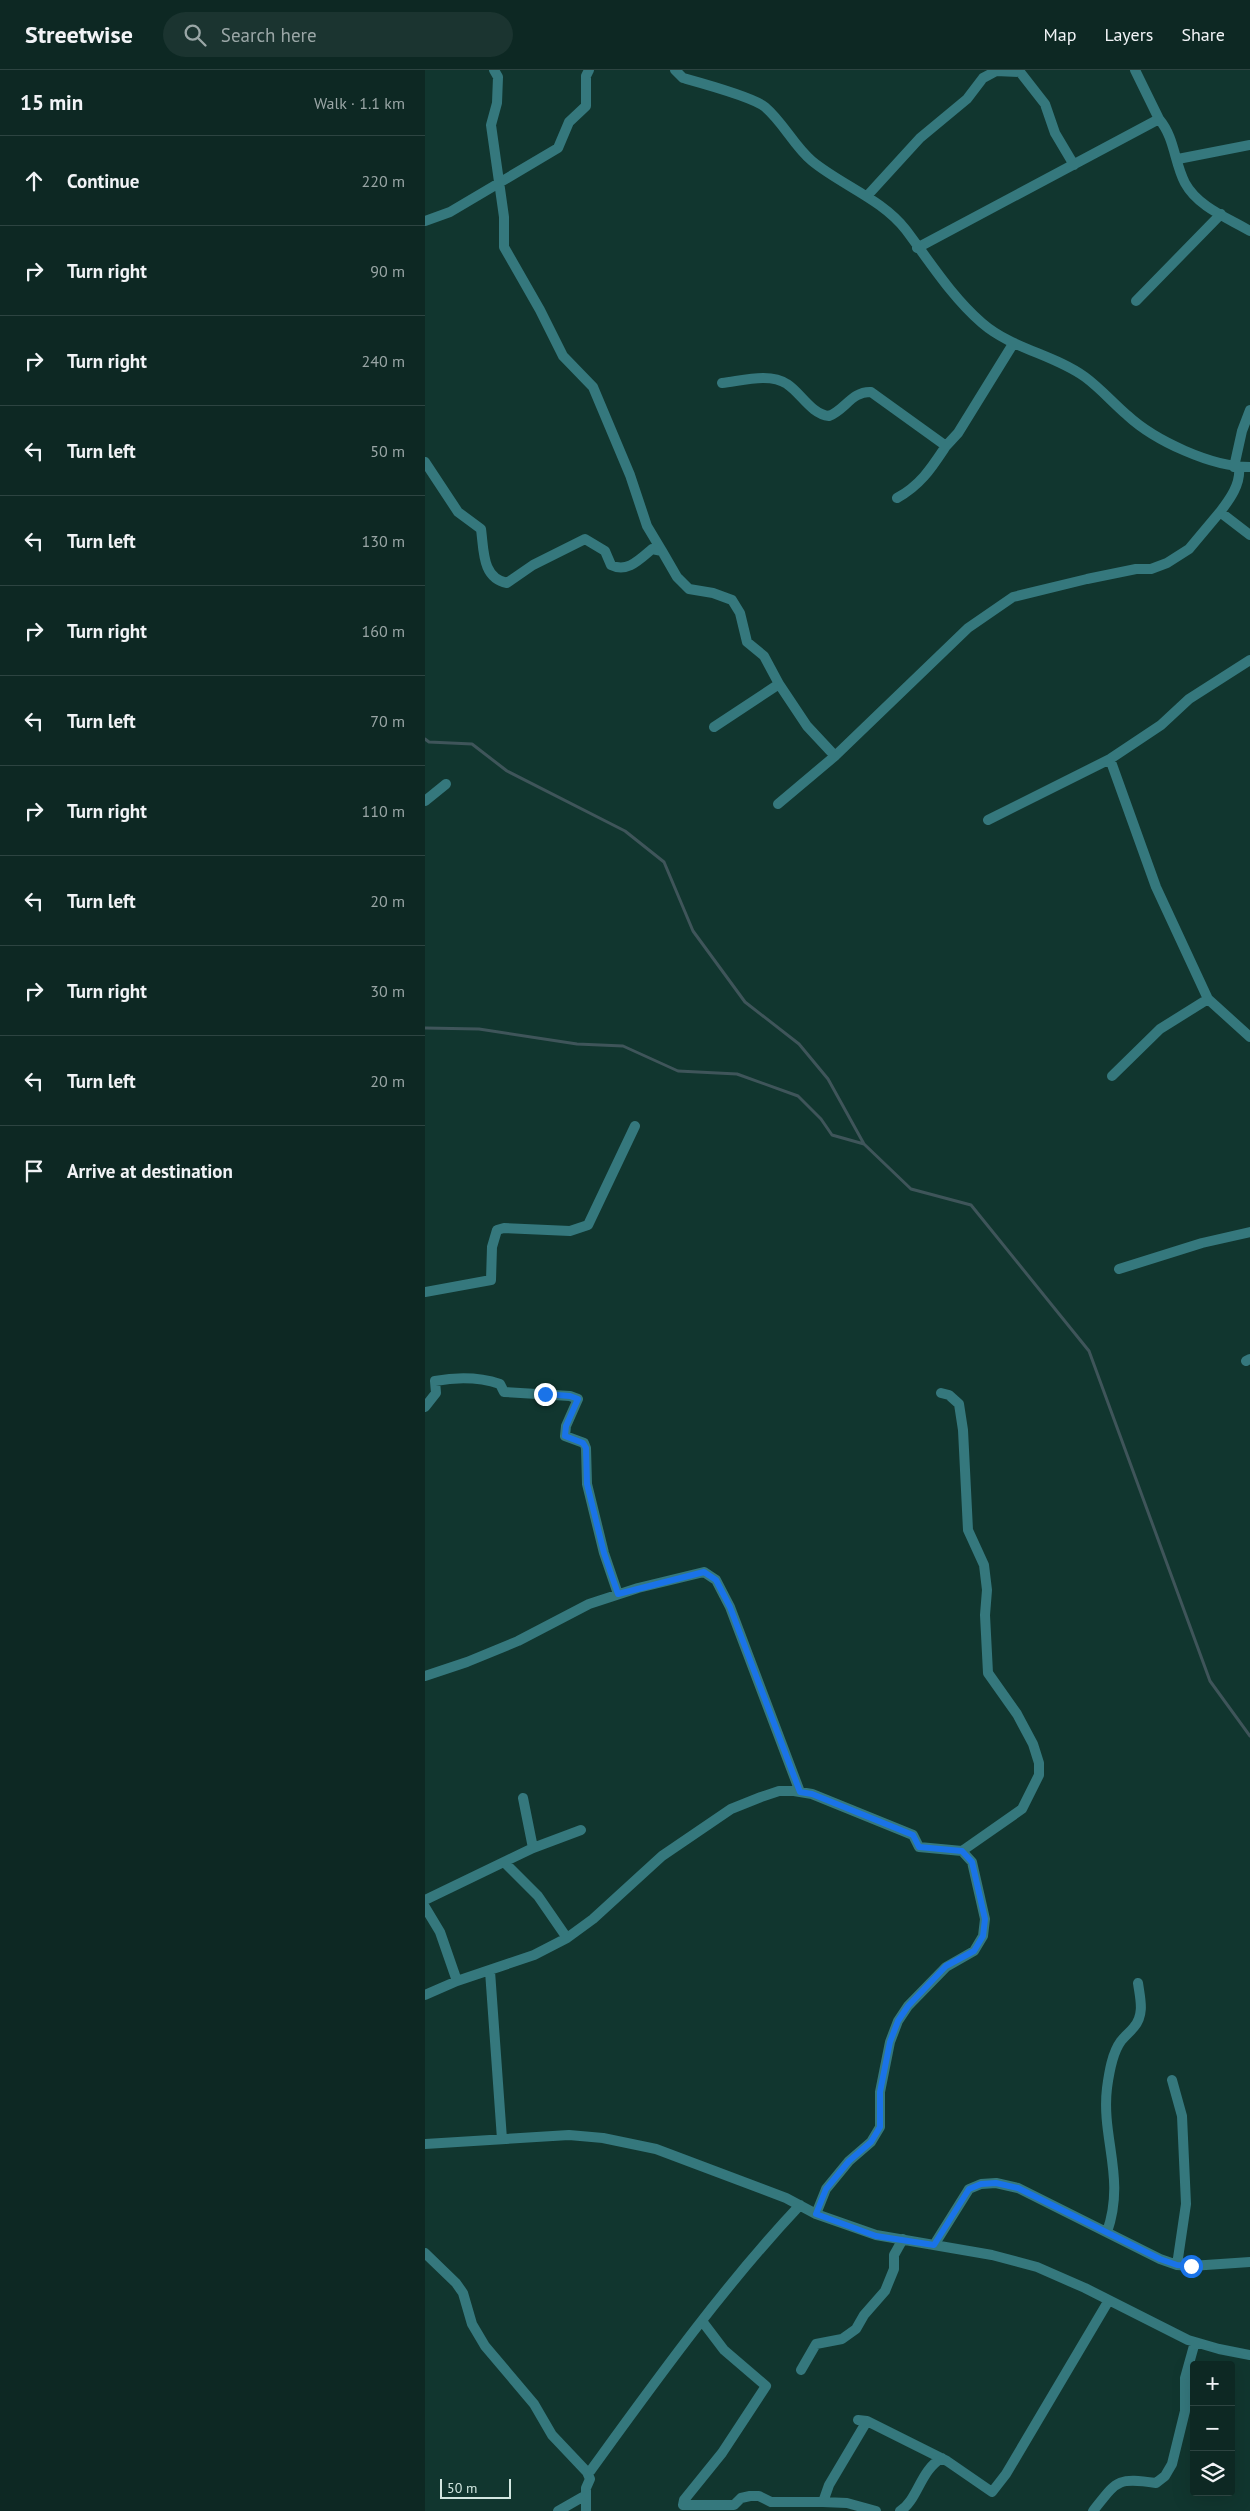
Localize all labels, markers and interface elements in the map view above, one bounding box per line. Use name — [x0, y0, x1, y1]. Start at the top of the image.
search box — [163, 12, 513, 57]
text: Streetwise — [25, 19, 133, 50]
icon: search — [181, 21, 209, 49]
text: Search here — [221, 23, 317, 47]
text: Map — [1044, 23, 1076, 46]
text: Layers — [1104, 23, 1153, 46]
text: Share — [1181, 23, 1225, 46]
text: 15 min — [20, 89, 83, 116]
text: Walk · 1.1 km — [314, 93, 405, 113]
icon: ahead — [20, 167, 48, 195]
text: Continue — [67, 169, 139, 193]
text: 220 m — [362, 171, 405, 191]
icon: right — [20, 257, 48, 285]
text: Turn right — [67, 259, 147, 283]
text: 90 m — [370, 261, 405, 281]
icon: right — [20, 347, 48, 375]
text: Turn right — [67, 349, 147, 373]
text: 240 m — [362, 351, 405, 371]
icon: left — [20, 437, 48, 465]
text: Turn left — [67, 439, 136, 463]
text: 50 m — [370, 441, 405, 461]
icon: left — [20, 527, 48, 555]
text: Turn left — [67, 529, 136, 553]
text: 130 m — [362, 531, 405, 551]
icon: right — [20, 617, 48, 645]
text: Turn right — [67, 619, 147, 643]
text: 160 m — [362, 621, 405, 641]
icon: left — [20, 707, 48, 735]
text: Turn left — [67, 709, 136, 733]
text: 70 m — [370, 711, 405, 731]
icon: right — [20, 797, 48, 825]
text: Turn right — [67, 799, 147, 823]
text: 110 m — [362, 801, 405, 821]
icon: left — [20, 887, 48, 915]
text: Turn left — [67, 889, 136, 913]
text: 20 m — [370, 891, 405, 911]
icon: right — [20, 977, 48, 1005]
text: Turn right — [67, 979, 147, 1003]
text: 30 m — [370, 981, 405, 1001]
icon: left — [20, 1067, 48, 1095]
text: Turn left — [67, 1069, 136, 1093]
text: 20 m — [370, 1071, 405, 1091]
icon: arrive — [20, 1157, 48, 1185]
text: Arrive at destination — [67, 1159, 233, 1183]
route end — [534, 1383, 557, 1406]
route start — [1180, 2255, 1203, 2278]
map controls — [1190, 2361, 1235, 2496]
button: + — [1190, 2361, 1235, 2406]
button: − — [1190, 2406, 1235, 2451]
button: layers — [1190, 2451, 1235, 2496]
scale bar — [440, 2476, 511, 2499]
text: 50 m — [447, 2479, 477, 2497]

